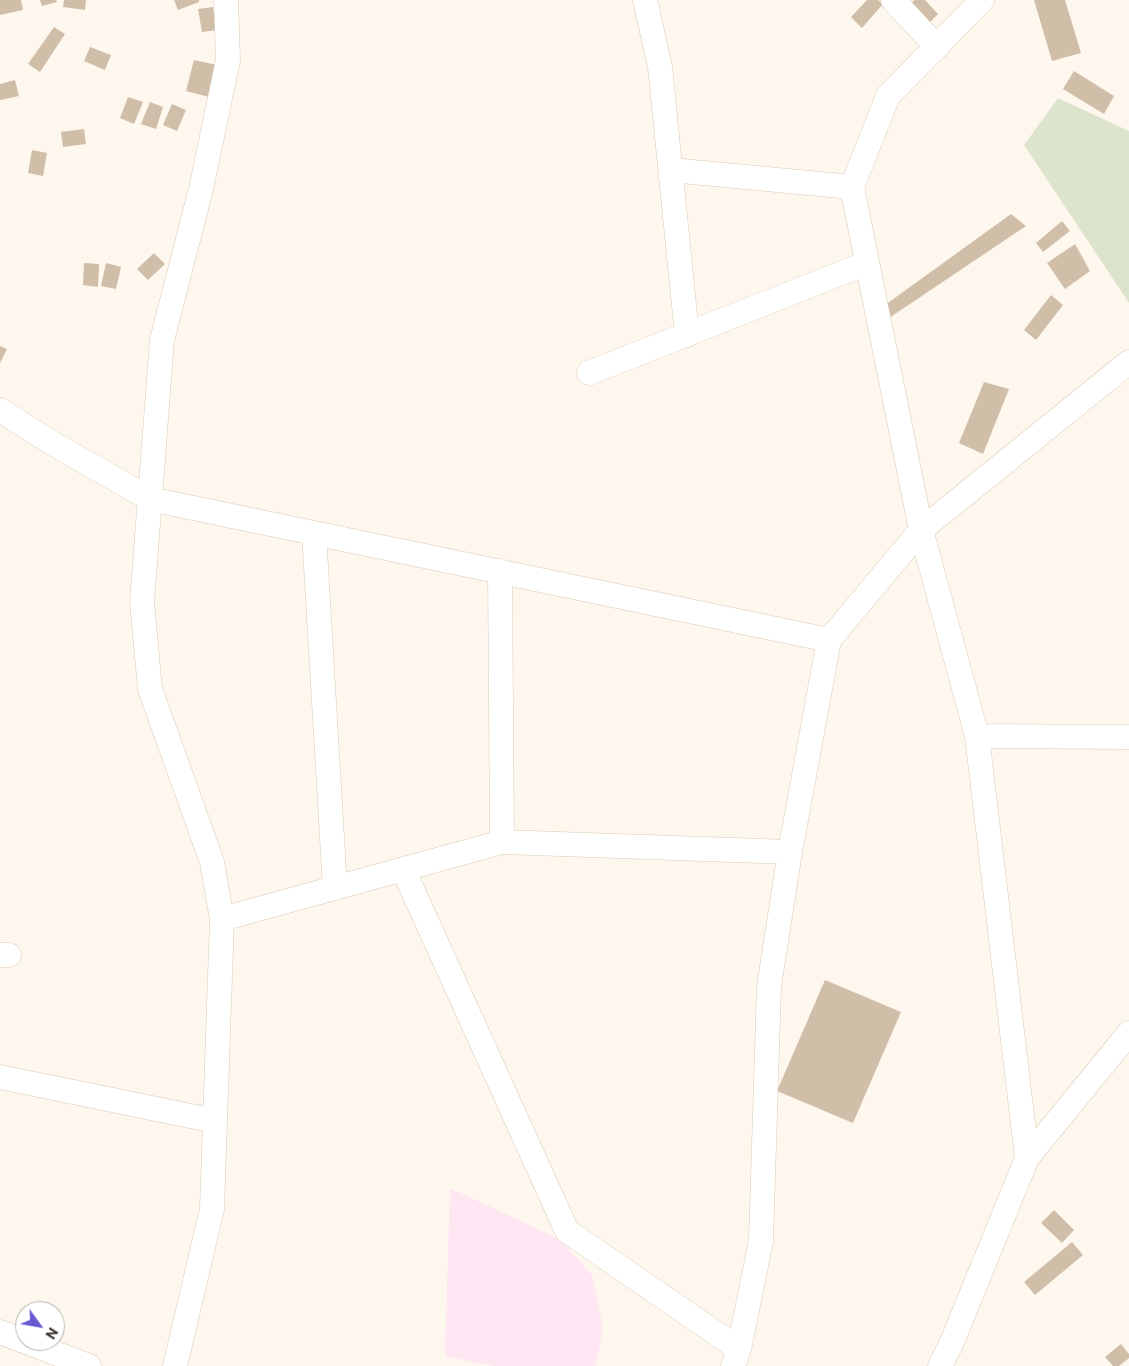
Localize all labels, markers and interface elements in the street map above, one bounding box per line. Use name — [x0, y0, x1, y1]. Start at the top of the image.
north arrow — [15, 1301, 65, 1351]
text: N — [42, 1325, 62, 1343]

